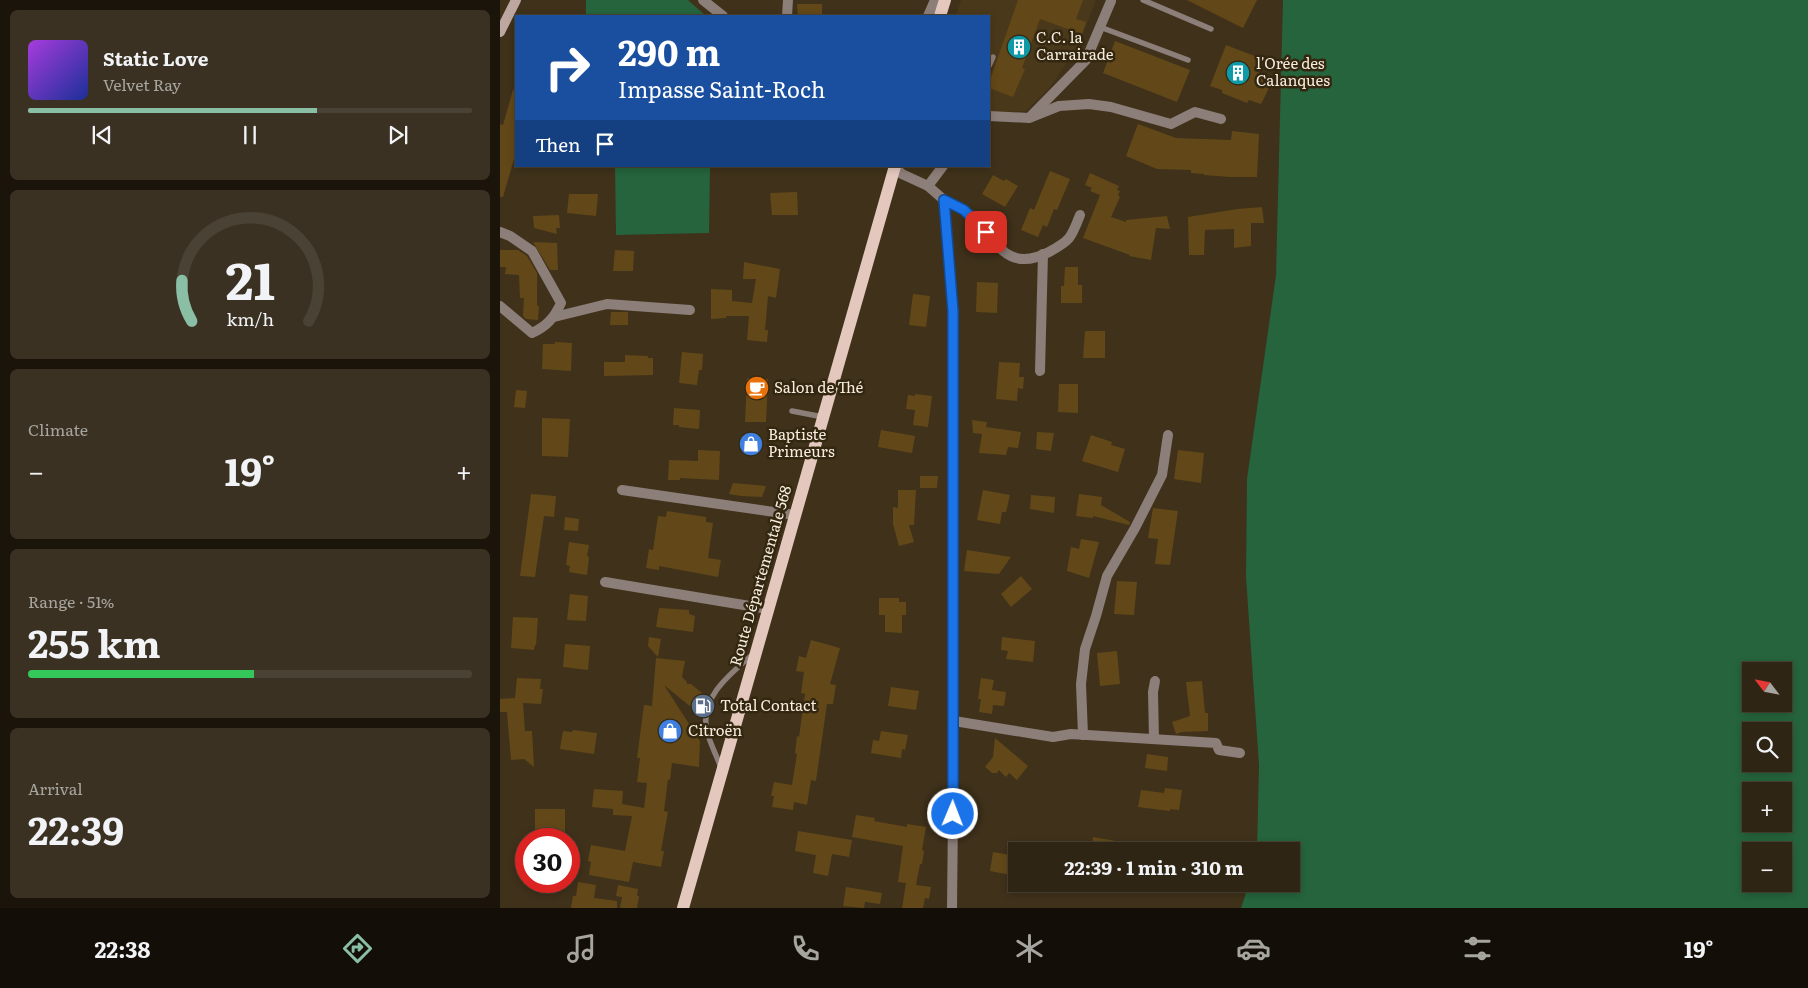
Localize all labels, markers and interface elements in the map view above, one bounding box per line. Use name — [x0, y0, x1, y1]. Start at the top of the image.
text: 290 m — [618, 25, 720, 77]
place label: C.C. la Carrairade — [1036, 25, 1114, 65]
building icon: C.C. la Carrairade — [1006, 34, 1032, 60]
icon: right — [535, 35, 600, 100]
text: Static Love — [103, 44, 208, 72]
place label: l'Orée des Calanques — [1256, 51, 1330, 91]
building icon: l'Orée des Calanques — [1225, 60, 1251, 86]
text: Velvet Ray — [103, 72, 181, 96]
text: Impasse Saint-Roch — [618, 72, 825, 105]
icon: previous — [88, 121, 116, 149]
icon: pause — [236, 121, 264, 149]
icon: next — [384, 121, 412, 149]
text: Then — [535, 130, 581, 158]
icon: arrive — [591, 130, 619, 158]
pin — [965, 211, 1007, 253]
icon: arrive — [972, 218, 1000, 246]
text: 21 — [225, 239, 275, 316]
text: km/h — [226, 305, 274, 332]
cafe icon: Salon de Thé — [744, 375, 770, 401]
place label: Salon de Thé — [774, 375, 864, 398]
text: Climate — [28, 417, 88, 441]
place label: Baptiste Primeurs — [768, 422, 835, 462]
shop icon: Baptiste Primeurs — [738, 431, 764, 457]
text: 19° — [225, 441, 276, 498]
text: − — [28, 449, 44, 491]
text: + — [456, 449, 472, 491]
street label: Route Départementale 568 — [723, 482, 796, 669]
text: Range · 51% — [28, 589, 114, 613]
text: 255 km — [28, 613, 161, 670]
north arrow — [1742, 662, 1792, 712]
map controls — [1742, 662, 1792, 892]
fuel station icon: Total Contact — [690, 693, 716, 719]
place label: Total Contact — [720, 693, 817, 716]
shop icon: Citroën — [657, 718, 683, 744]
place label: Citroën — [688, 718, 742, 741]
button: search — [1742, 722, 1792, 772]
text: Arrival — [28, 776, 83, 800]
button: + — [1742, 782, 1792, 832]
position arrow — [926, 787, 978, 839]
text: 22:39 — [28, 800, 124, 857]
speed limit sign: 30 — [515, 828, 580, 893]
button: − — [1742, 842, 1792, 892]
text: 22:39 · 1 min · 310 m — [1064, 853, 1244, 881]
icon: directions — [340, 931, 375, 966]
icon: music — [564, 931, 599, 966]
icon: phone — [788, 931, 823, 966]
icon: climate — [1012, 931, 1047, 966]
icon: car — [1236, 931, 1271, 966]
icon: filters — [1460, 931, 1495, 966]
text: 22:38 — [95, 932, 150, 965]
text: 19° — [1684, 932, 1713, 965]

